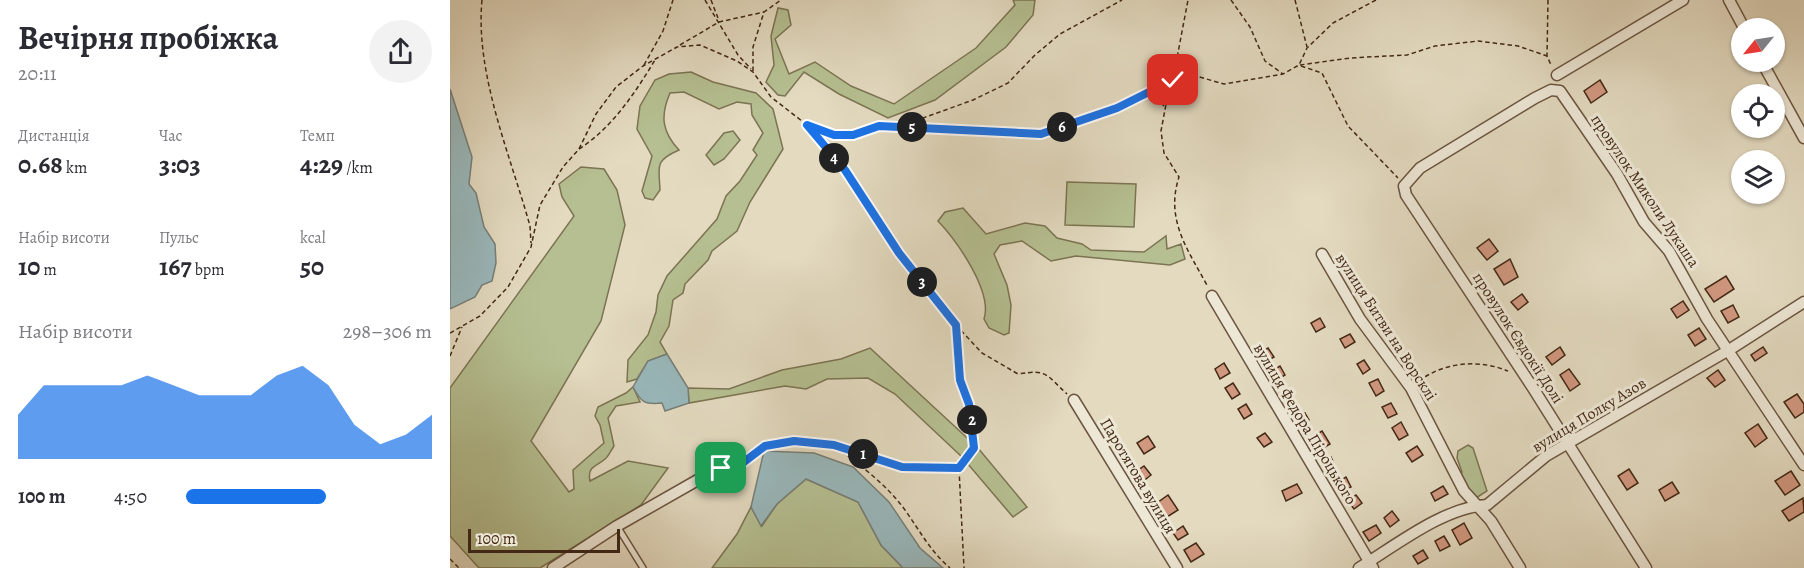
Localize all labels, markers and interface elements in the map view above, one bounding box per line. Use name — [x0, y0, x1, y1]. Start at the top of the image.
text: Вечірня пробіжка — [18, 15, 278, 60]
north arrow — [1731, 18, 1785, 72]
map controls — [1731, 18, 1785, 204]
button: share — [369, 20, 432, 83]
pin — [1147, 54, 1198, 105]
text: 20:11 — [18, 60, 57, 87]
icon: check — [1156, 63, 1189, 96]
button: locate — [1731, 84, 1785, 138]
street label: провулок Миколи Лукаша — [1585, 110, 1705, 272]
pin: 5 — [897, 112, 927, 142]
pin: 6 — [1047, 112, 1077, 142]
text: 5 — [909, 116, 915, 138]
text: 6 — [1058, 116, 1066, 138]
text: Дистанція — [18, 125, 89, 147]
text: Час — [159, 125, 183, 147]
text: Темп — [300, 125, 335, 147]
pin: 4 — [819, 143, 849, 173]
text: 0.68 — [18, 147, 63, 182]
text: 3:03 — [159, 147, 201, 182]
text: 4:29 — [300, 147, 343, 182]
text: 4 — [830, 147, 838, 169]
button: layers — [1731, 150, 1785, 204]
text: km — [63, 157, 87, 179]
text: /km — [343, 157, 373, 179]
text: Набір висоти — [18, 227, 110, 249]
text: Пульс — [159, 227, 199, 249]
text: kcal — [300, 227, 326, 249]
text: 10 — [18, 249, 40, 284]
text: 167 — [159, 249, 192, 284]
text: 50 — [300, 249, 324, 284]
street label: вулиця Битви на Ворсклі — [1330, 249, 1442, 405]
text: m — [40, 259, 57, 281]
text: bpm — [192, 259, 225, 281]
pin: 3 — [907, 267, 937, 297]
street label: провулок Євдокії Долі — [1467, 268, 1569, 408]
text: 3 — [919, 271, 925, 293]
text: Набір висоти — [18, 318, 133, 345]
text: 298–306 m — [343, 318, 432, 345]
street label: вулиця Федора Піроцького — [1248, 339, 1362, 509]
street label: вулиця Полку Азов — [1528, 372, 1650, 458]
pin: 2 — [957, 405, 987, 435]
text: 2 — [968, 409, 976, 431]
street label: Паротягова вулиця — [1095, 414, 1181, 538]
pin: 1 — [848, 439, 878, 469]
pin — [695, 442, 746, 493]
text: 1 — [860, 443, 866, 465]
icon: arrive — [704, 451, 737, 484]
text: 100 m — [18, 483, 66, 510]
text: 4:50 — [114, 483, 147, 510]
scale bar — [468, 526, 620, 554]
text: 100 m — [477, 528, 516, 550]

